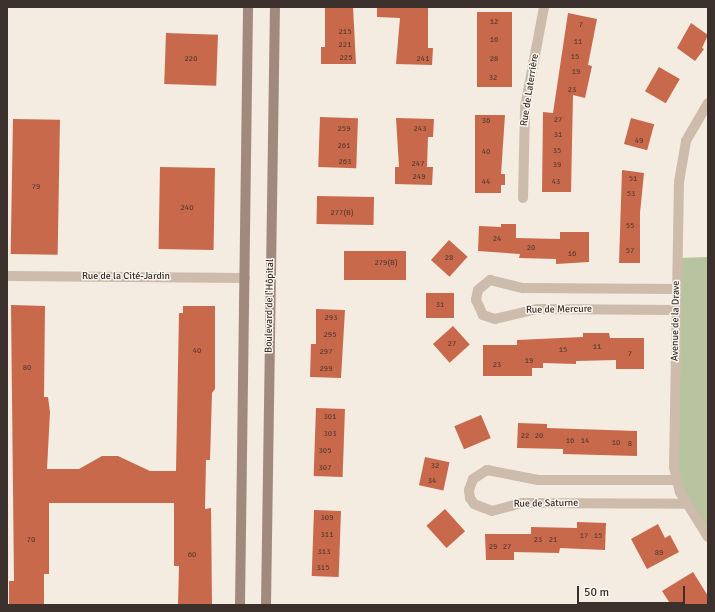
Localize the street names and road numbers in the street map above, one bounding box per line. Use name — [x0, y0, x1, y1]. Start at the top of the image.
street label: Rue de Laterrière — [518, 53, 542, 127]
street label: Boulevard de l'Hôpital — [263, 259, 277, 353]
street label: Rue de la Cité-Jardin — [82, 271, 170, 283]
street label: Avenue de la Drave — [669, 281, 683, 361]
street label: Rue de Mercure — [526, 303, 592, 317]
street label: Rue de Saturne — [514, 497, 578, 511]

